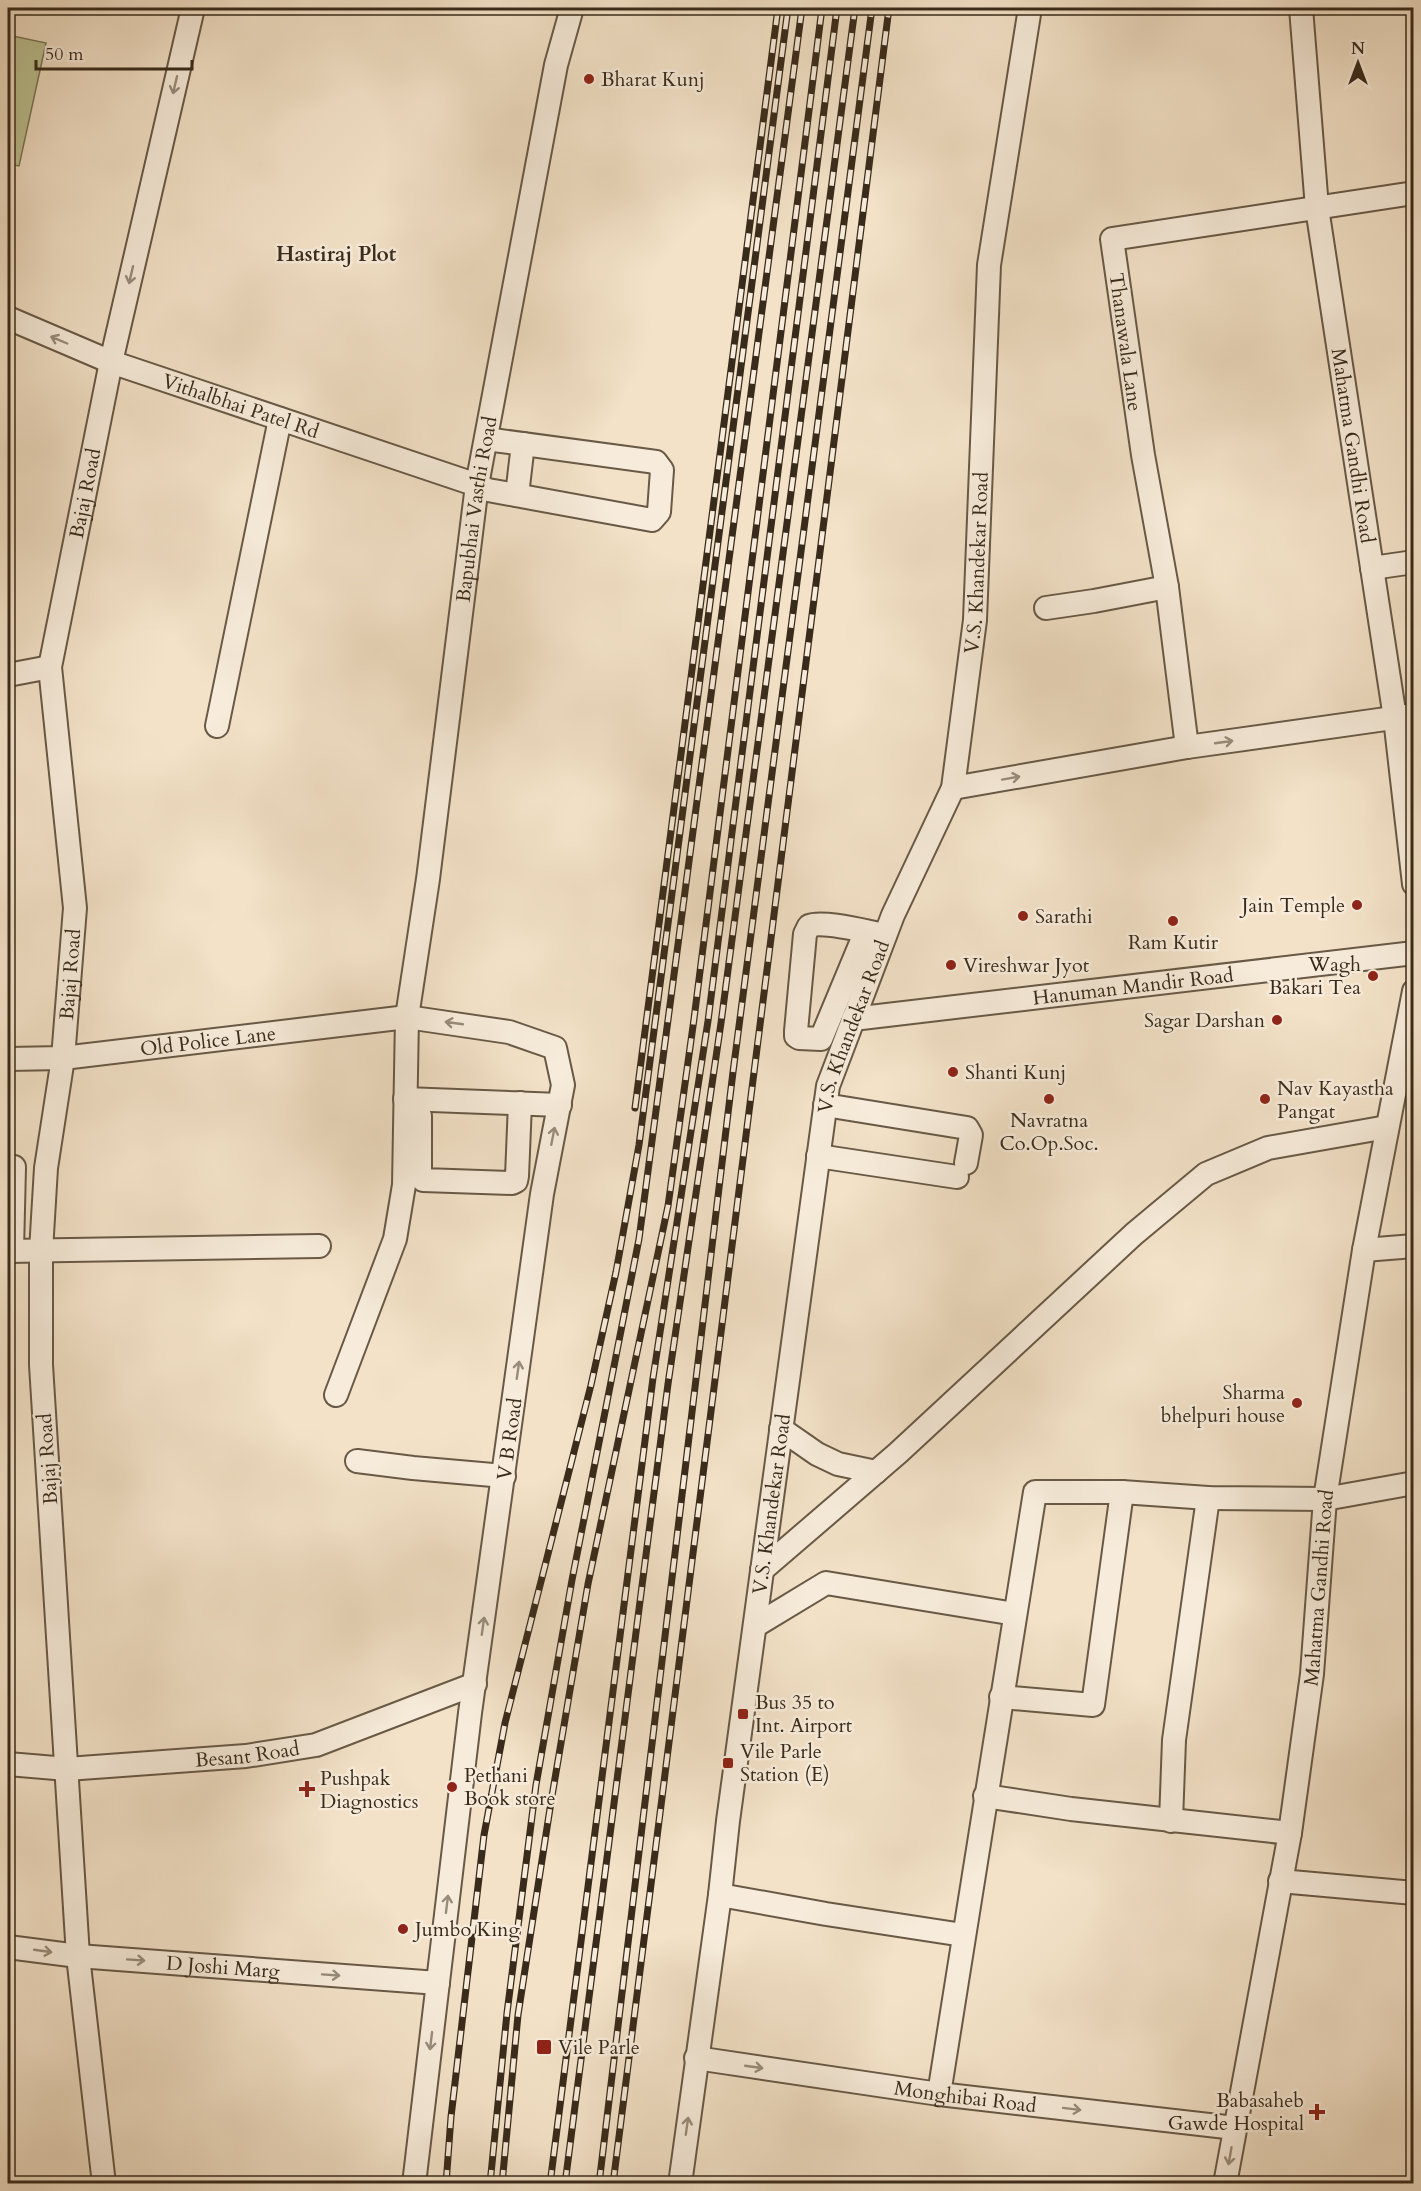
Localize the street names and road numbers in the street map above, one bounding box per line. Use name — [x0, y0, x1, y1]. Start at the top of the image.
street label: Thanawala Lane — [1102, 271, 1149, 413]
street label: Mahatma Gandhi Road — [1325, 346, 1381, 545]
street label: Vithalbhai Patel Rd — [159, 367, 323, 445]
street label: Bapubhai Vasthi Road — [450, 414, 504, 604]
street label: Bajaj Road — [63, 446, 108, 541]
street label: V.S. Khandekar Road — [958, 471, 995, 655]
street label: Bajaj Road — [53, 927, 87, 1021]
street label: V.S. Khandekar Road — [811, 936, 896, 1115]
street label: Hanuman Mandir Road — [1031, 961, 1235, 1012]
street label: Old Police Lane — [139, 1020, 277, 1063]
street label: V B Road — [490, 1396, 529, 1482]
street label: Bajaj Road — [31, 1412, 64, 1506]
street label: V.S. Khandekar Road — [746, 1412, 797, 1596]
street label: Mahatma Gandhi Road — [1297, 1487, 1340, 1688]
street label: Besant Road — [194, 1735, 302, 1774]
street label: D Joshi Marg — [165, 1950, 282, 1985]
street label: Monghibai Road — [892, 2075, 1038, 2119]

